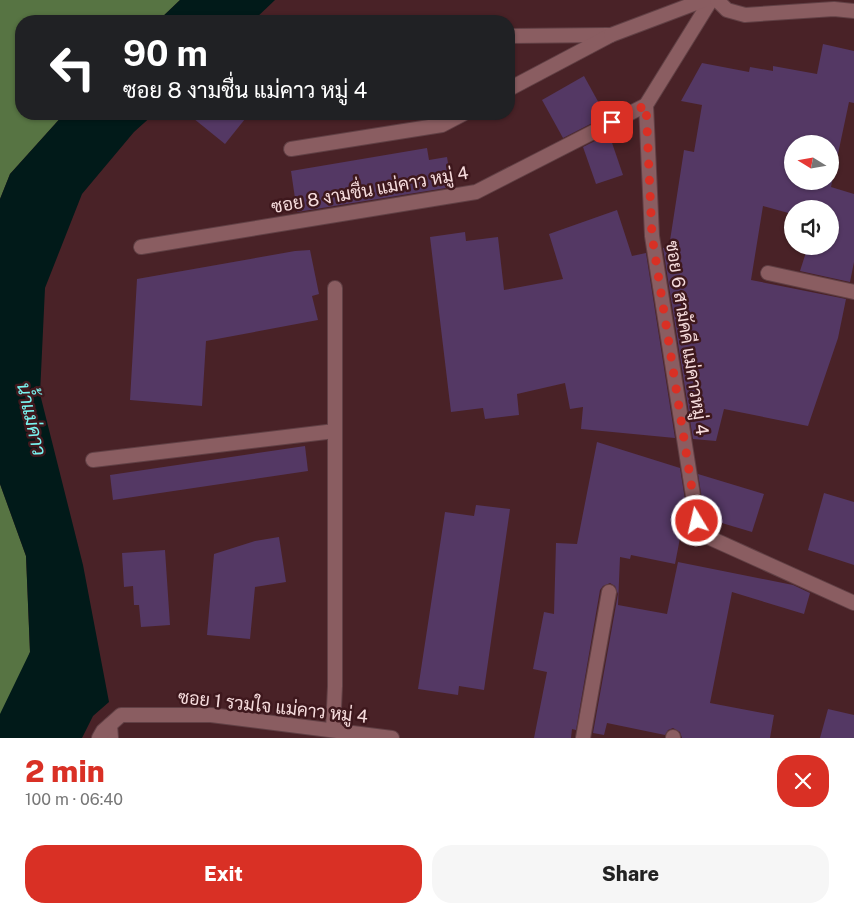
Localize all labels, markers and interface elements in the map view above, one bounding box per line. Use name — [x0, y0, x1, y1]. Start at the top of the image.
text: 90 m — [123, 33, 208, 74]
icon: left — [40, 35, 105, 100]
text: ซอย 8 งามชื่น แม่คาว หมู่ 4 — [123, 77, 367, 103]
pin — [591, 101, 633, 143]
icon: arrive — [598, 108, 626, 136]
north arrow — [784, 135, 839, 190]
map controls — [784, 135, 839, 255]
street label: ซอย 8 งามชื่น แม่คาว หมู่ 4 — [269, 157, 471, 220]
button: sound — [784, 200, 839, 255]
street label: ซอย 6 สามัคคี แม่คาวหมู่ 4 — [659, 239, 715, 437]
water label: น้ำแม่คาว — [13, 379, 55, 458]
position arrow — [670, 494, 722, 546]
street label: ซอย 1 รวมใจ แม่คาว หมู่ 4 — [177, 684, 369, 730]
text: 2 min — [25, 753, 105, 789]
button: close — [777, 755, 829, 807]
text: 100 m · 06:40 — [25, 790, 123, 809]
button: Exit — [25, 845, 422, 903]
button: Share — [432, 845, 829, 903]

